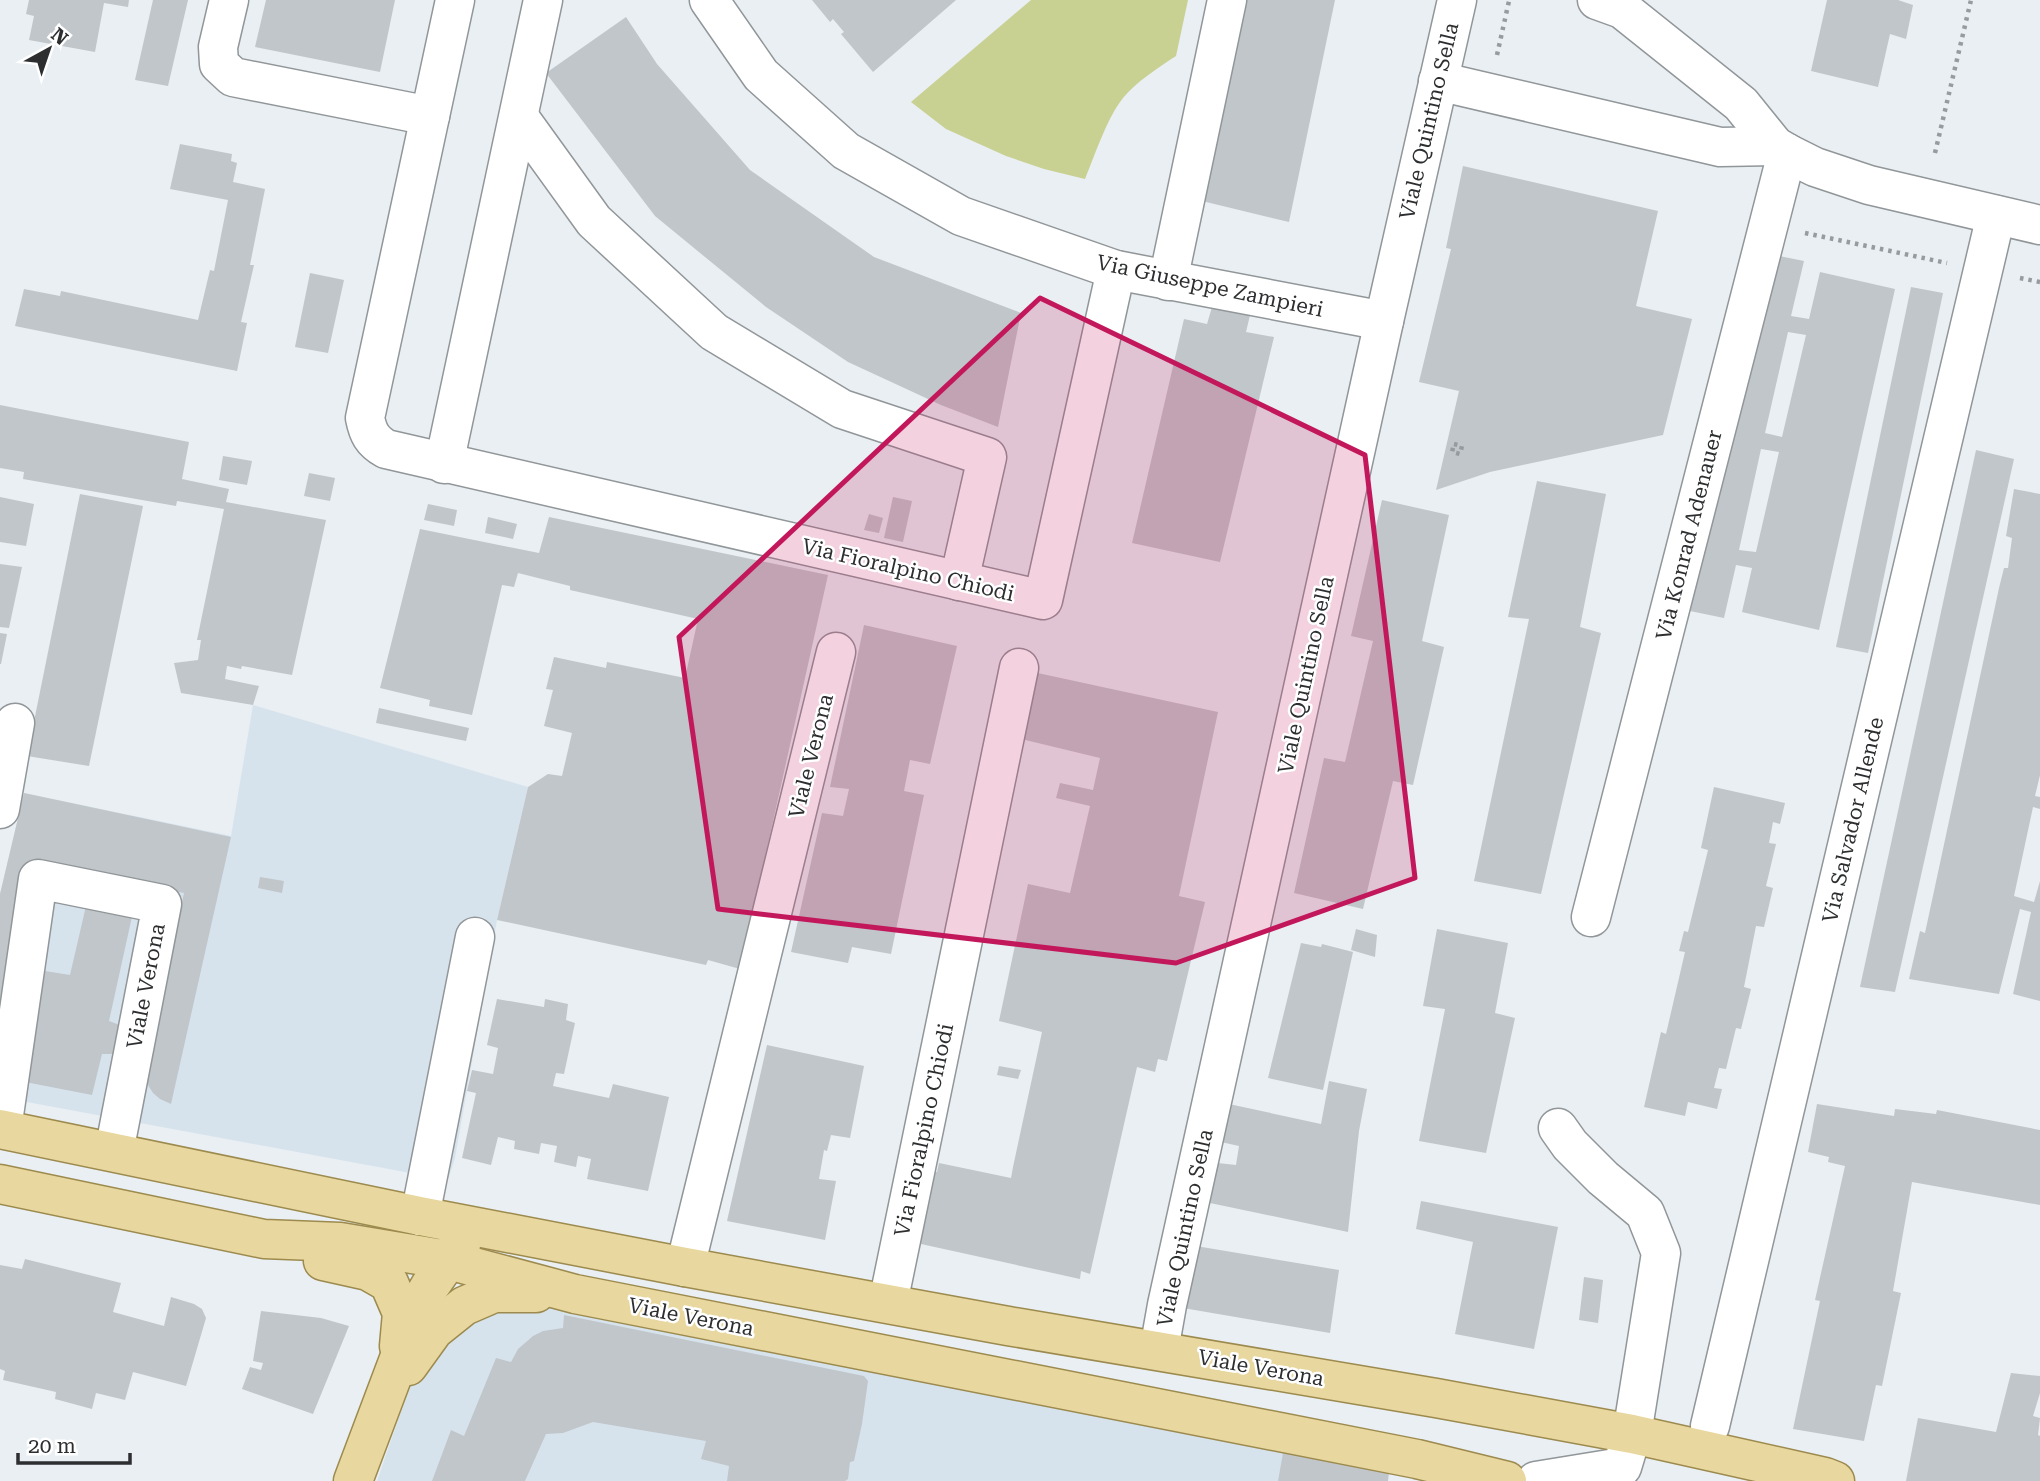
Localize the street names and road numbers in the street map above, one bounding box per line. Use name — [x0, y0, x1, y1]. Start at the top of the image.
street label: Viale Quintino Sella — [1395, 20, 1463, 222]
street label: Via Giuseppe Zampieri — [1095, 250, 1326, 322]
street label: Via Konrad Adenauer — [1651, 427, 1727, 642]
street label: Via Fioralpino Chiodi — [800, 534, 1017, 606]
street label: Viale Quintino Sella — [1273, 573, 1339, 776]
street label: Viale Verona — [784, 691, 838, 821]
street label: Via Salvador Allende — [1818, 715, 1888, 925]
street label: Viale Verona — [122, 921, 170, 1051]
street label: Via Fioralpino Chiodi — [890, 1021, 958, 1239]
street label: Viale Quintino Sella — [1152, 1126, 1218, 1329]
street label: Viale Verona — [626, 1293, 756, 1341]
street label: Viale Verona — [1196, 1345, 1326, 1391]

